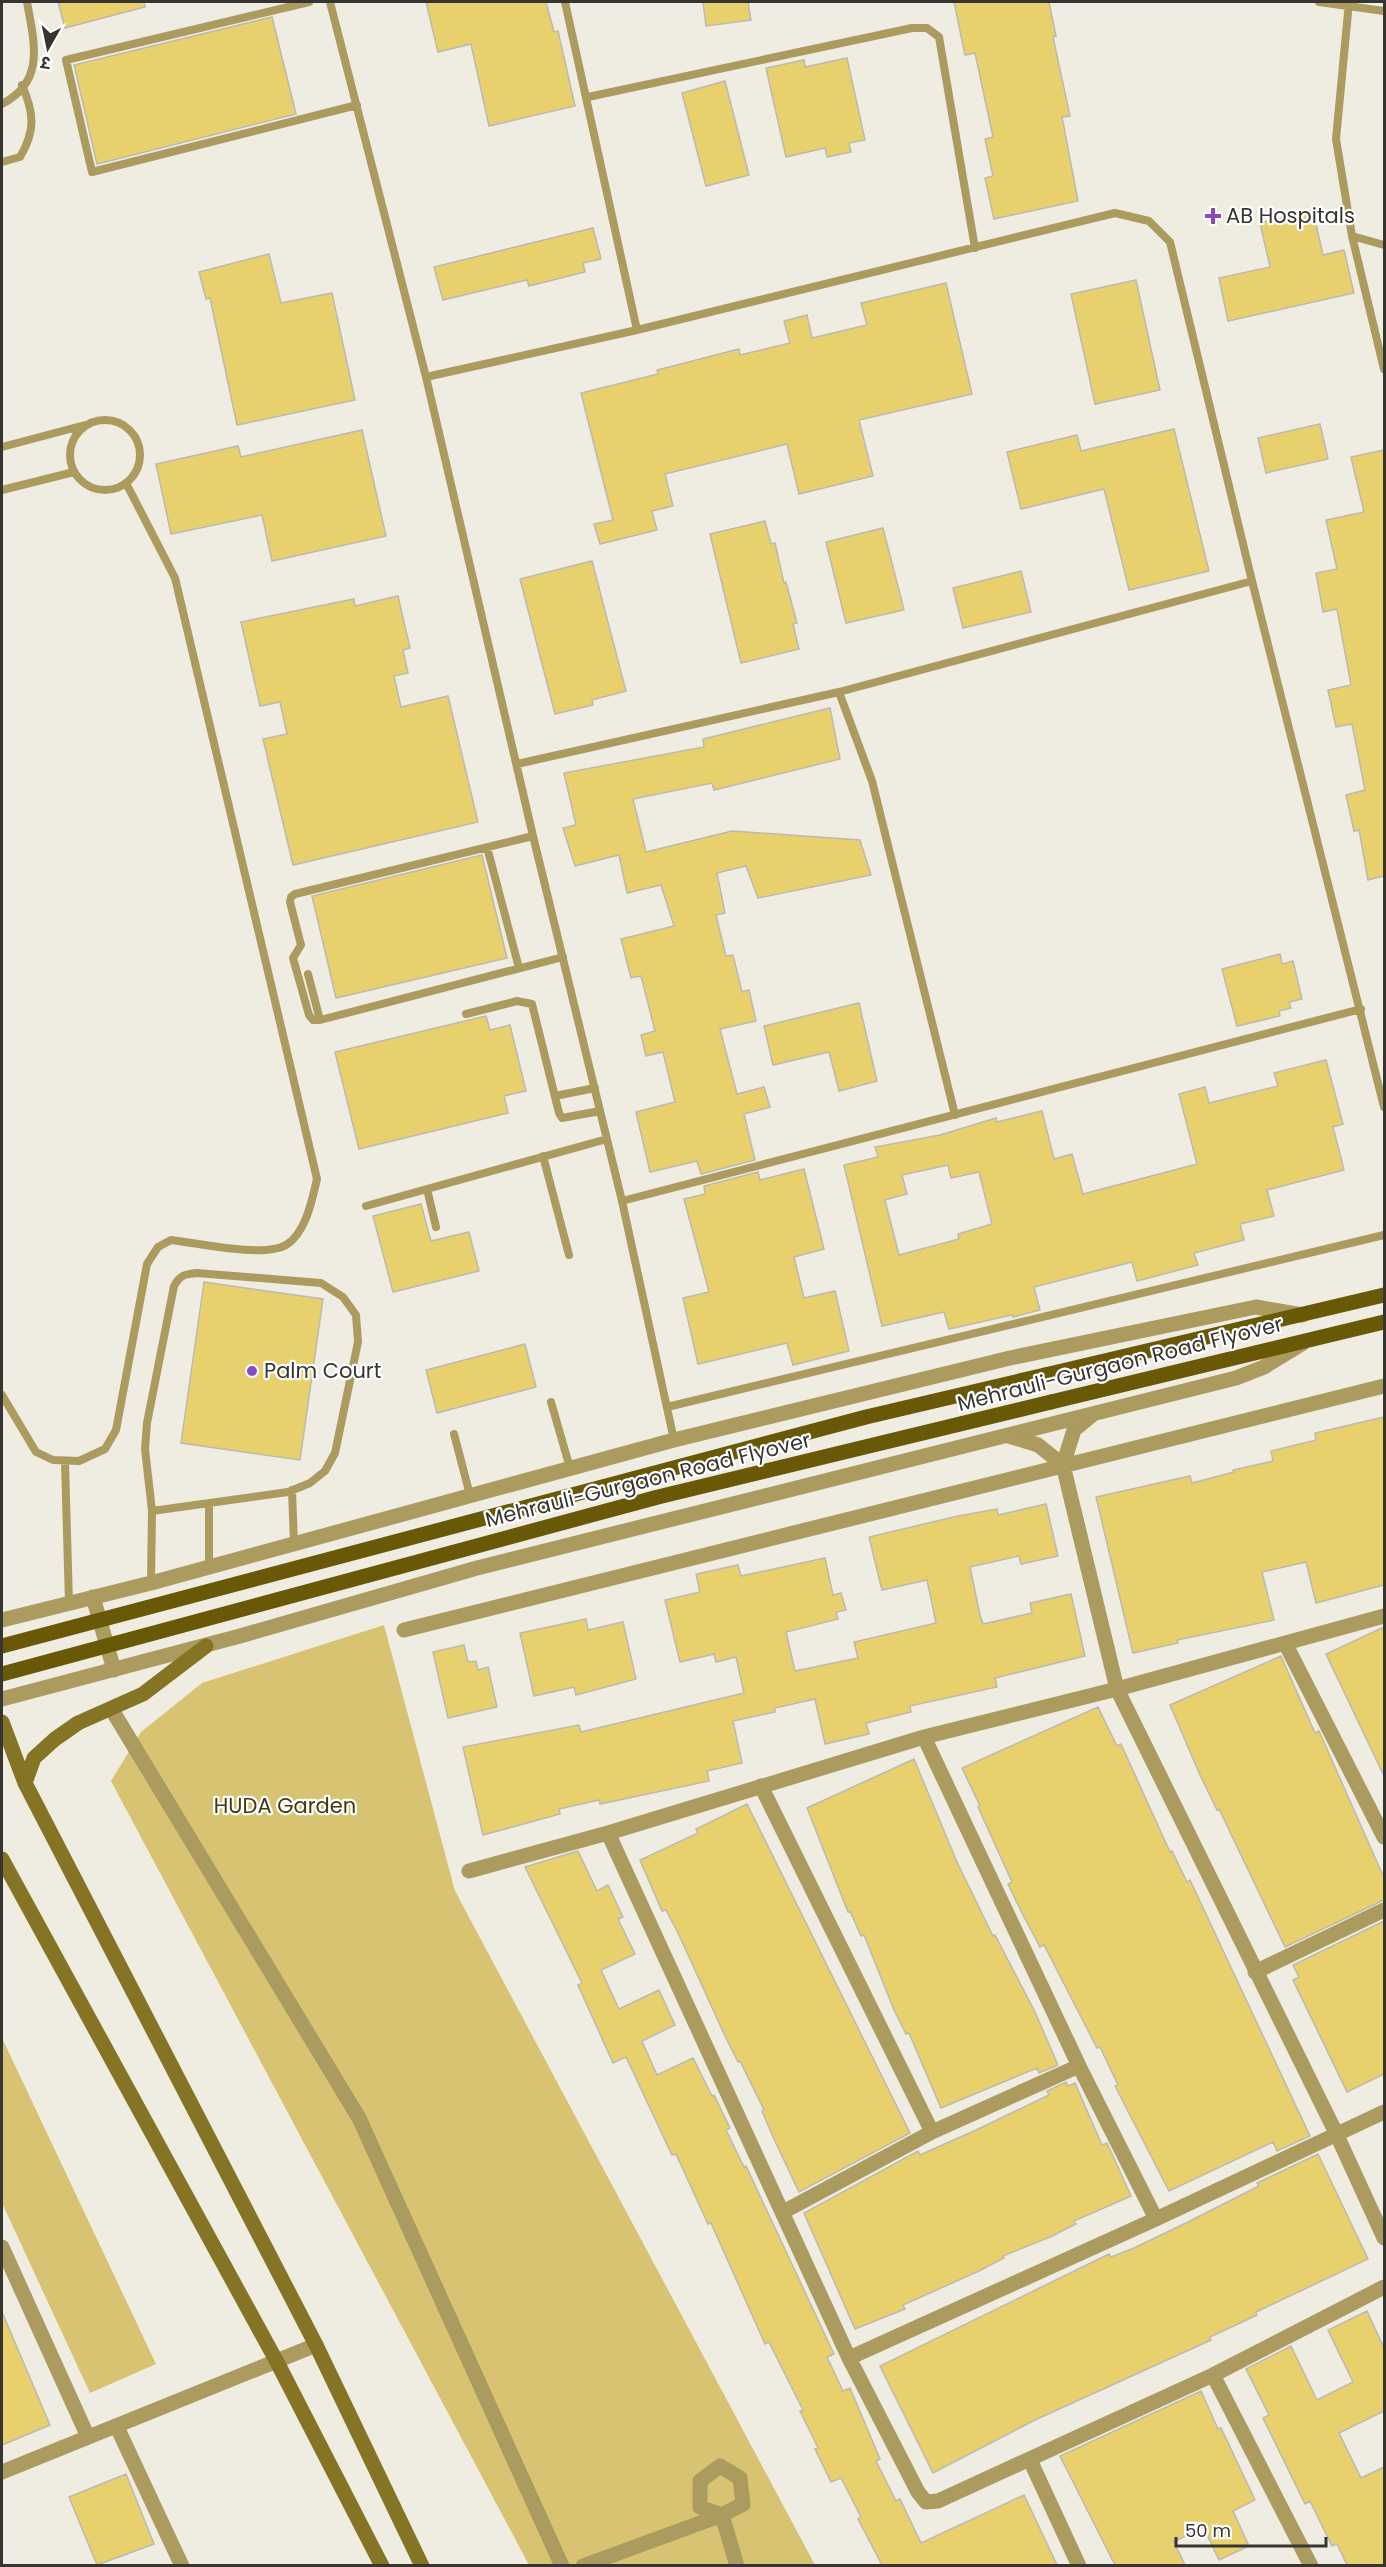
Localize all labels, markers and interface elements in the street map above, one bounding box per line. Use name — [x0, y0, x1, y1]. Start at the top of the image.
north arrow — [18, 18, 78, 78]
text: उ — [39, 50, 53, 75]
place label: AB Hospitals — [1226, 201, 1355, 230]
marker: AB Hospitals — [1204, 207, 1222, 225]
street label: Mehrauli-Gurgaon Road Flyover — [954, 1309, 1286, 1418]
place label: Palm Court — [264, 1356, 381, 1385]
marker: Palm Court — [245, 1364, 259, 1378]
street label: Mehrauli-Gurgaon Road Flyover — [482, 1425, 814, 1534]
park label: HUDA Garden — [214, 1791, 356, 1820]
scale bar — [1176, 2510, 1326, 2548]
text: 50 m — [1185, 2518, 1231, 2543]

